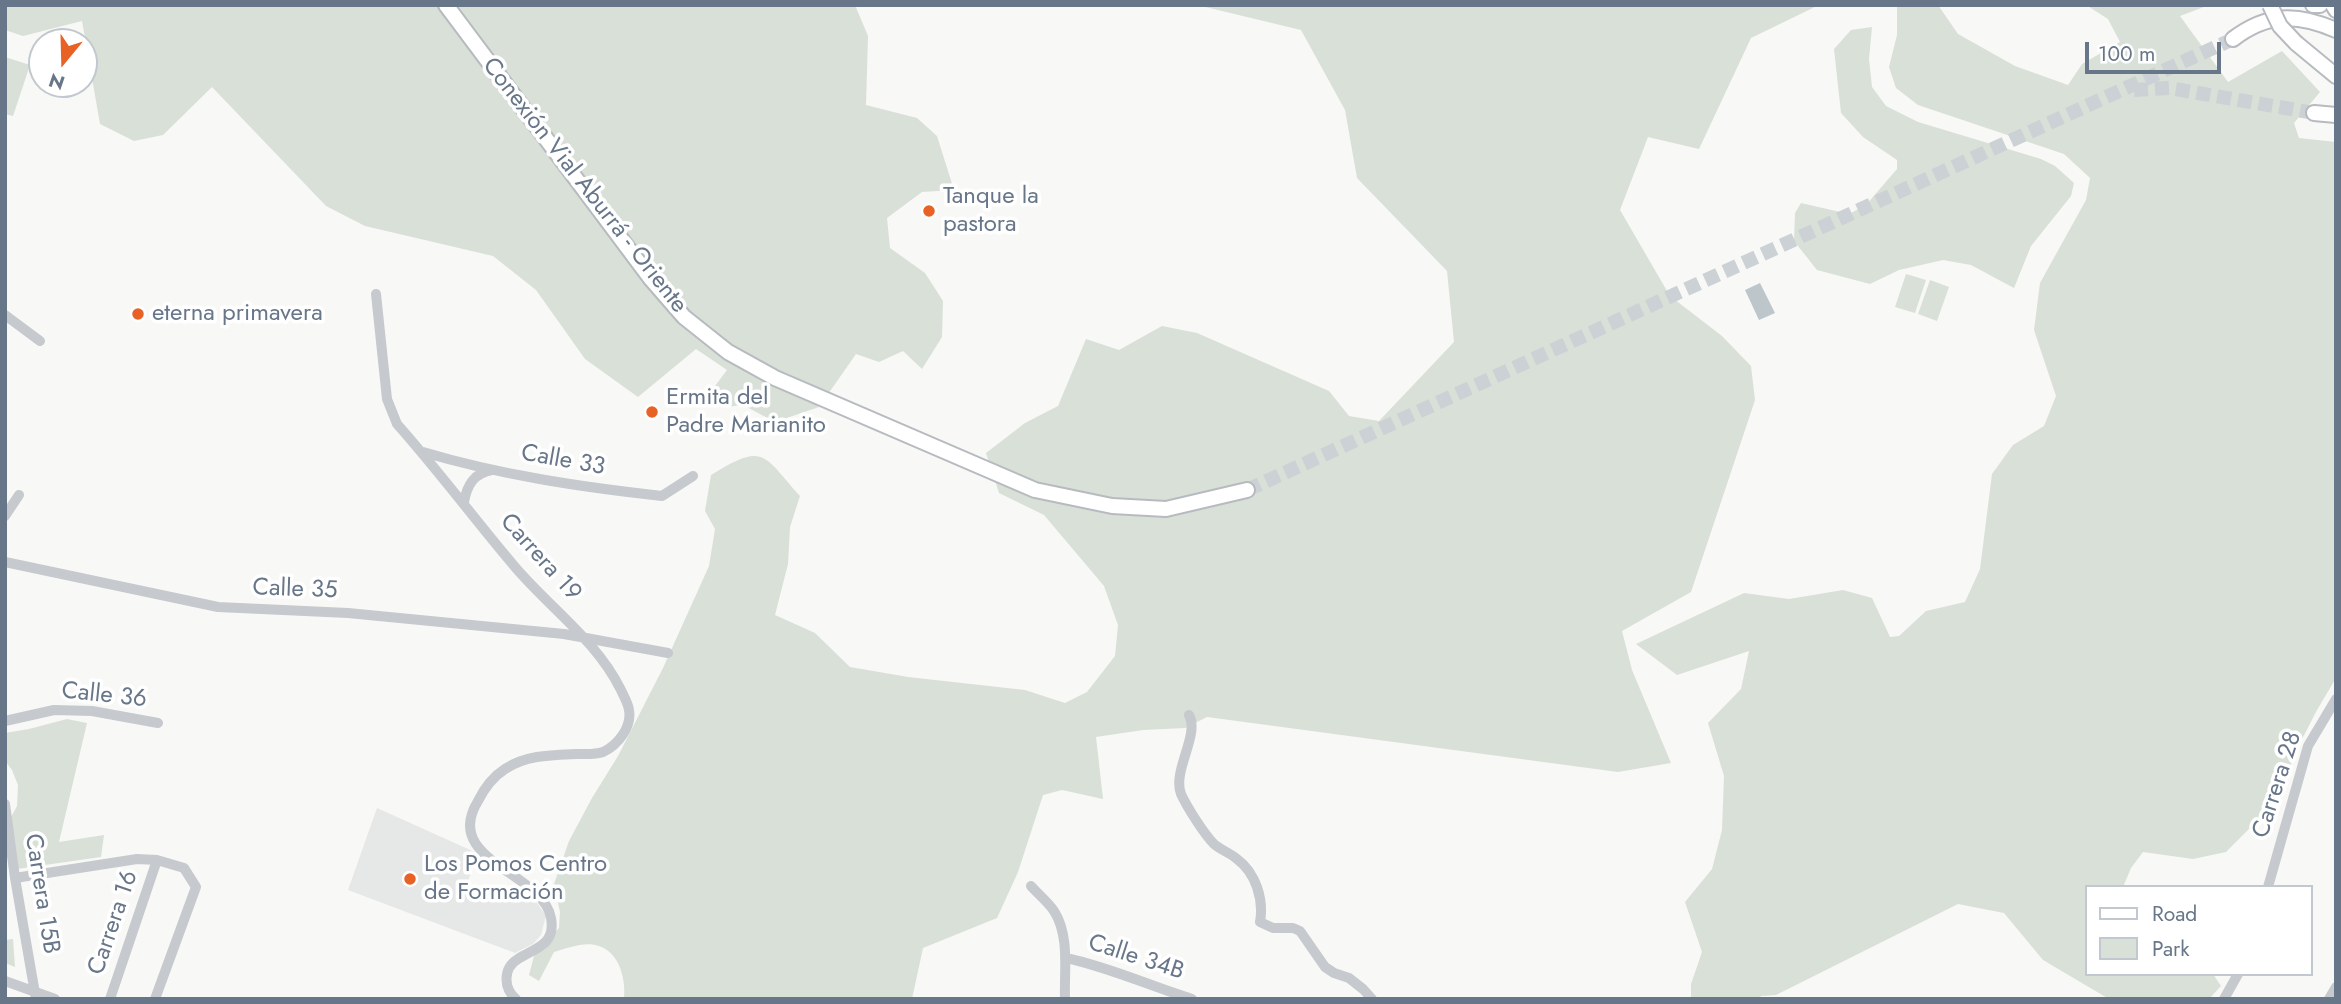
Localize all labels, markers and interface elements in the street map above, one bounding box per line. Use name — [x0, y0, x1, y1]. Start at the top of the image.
north arrow — [28, 28, 98, 98]
scale bar — [2089, 28, 2226, 72]
text: 100 m — [2098, 39, 2155, 69]
street label: Conexión Vial Aburrá - Oriente — [475, 53, 693, 319]
text: N — [45, 66, 68, 97]
place label: Tanque la pastora — [943, 183, 1039, 239]
marker: Tanque la pastora — [921, 203, 937, 219]
place label: eterna primavera — [152, 300, 323, 328]
marker: eterna primavera — [130, 306, 146, 322]
place label: Ermita del Padre Marianito — [666, 384, 826, 440]
marker: Ermita del Padre Marianito — [644, 404, 660, 420]
street label: Calle 33 — [519, 439, 607, 483]
street label: Carrera 19 — [493, 508, 587, 608]
street label: Calle 35 — [252, 574, 338, 606]
street label: Calle 36 — [60, 677, 148, 715]
street label: Carrera 28 — [2247, 728, 2309, 842]
street label: Carrera 15B — [17, 832, 65, 956]
place label: Los Pomos Centro de Formación — [424, 851, 607, 907]
street label: Carrera 16 — [83, 867, 145, 979]
marker: Los Pomos Centro de Formación — [402, 871, 418, 887]
legend — [2086, 885, 2313, 976]
text: Road — [2152, 899, 2197, 929]
street label: Calle 34B — [1084, 929, 1188, 987]
text: Park — [2152, 934, 2189, 964]

